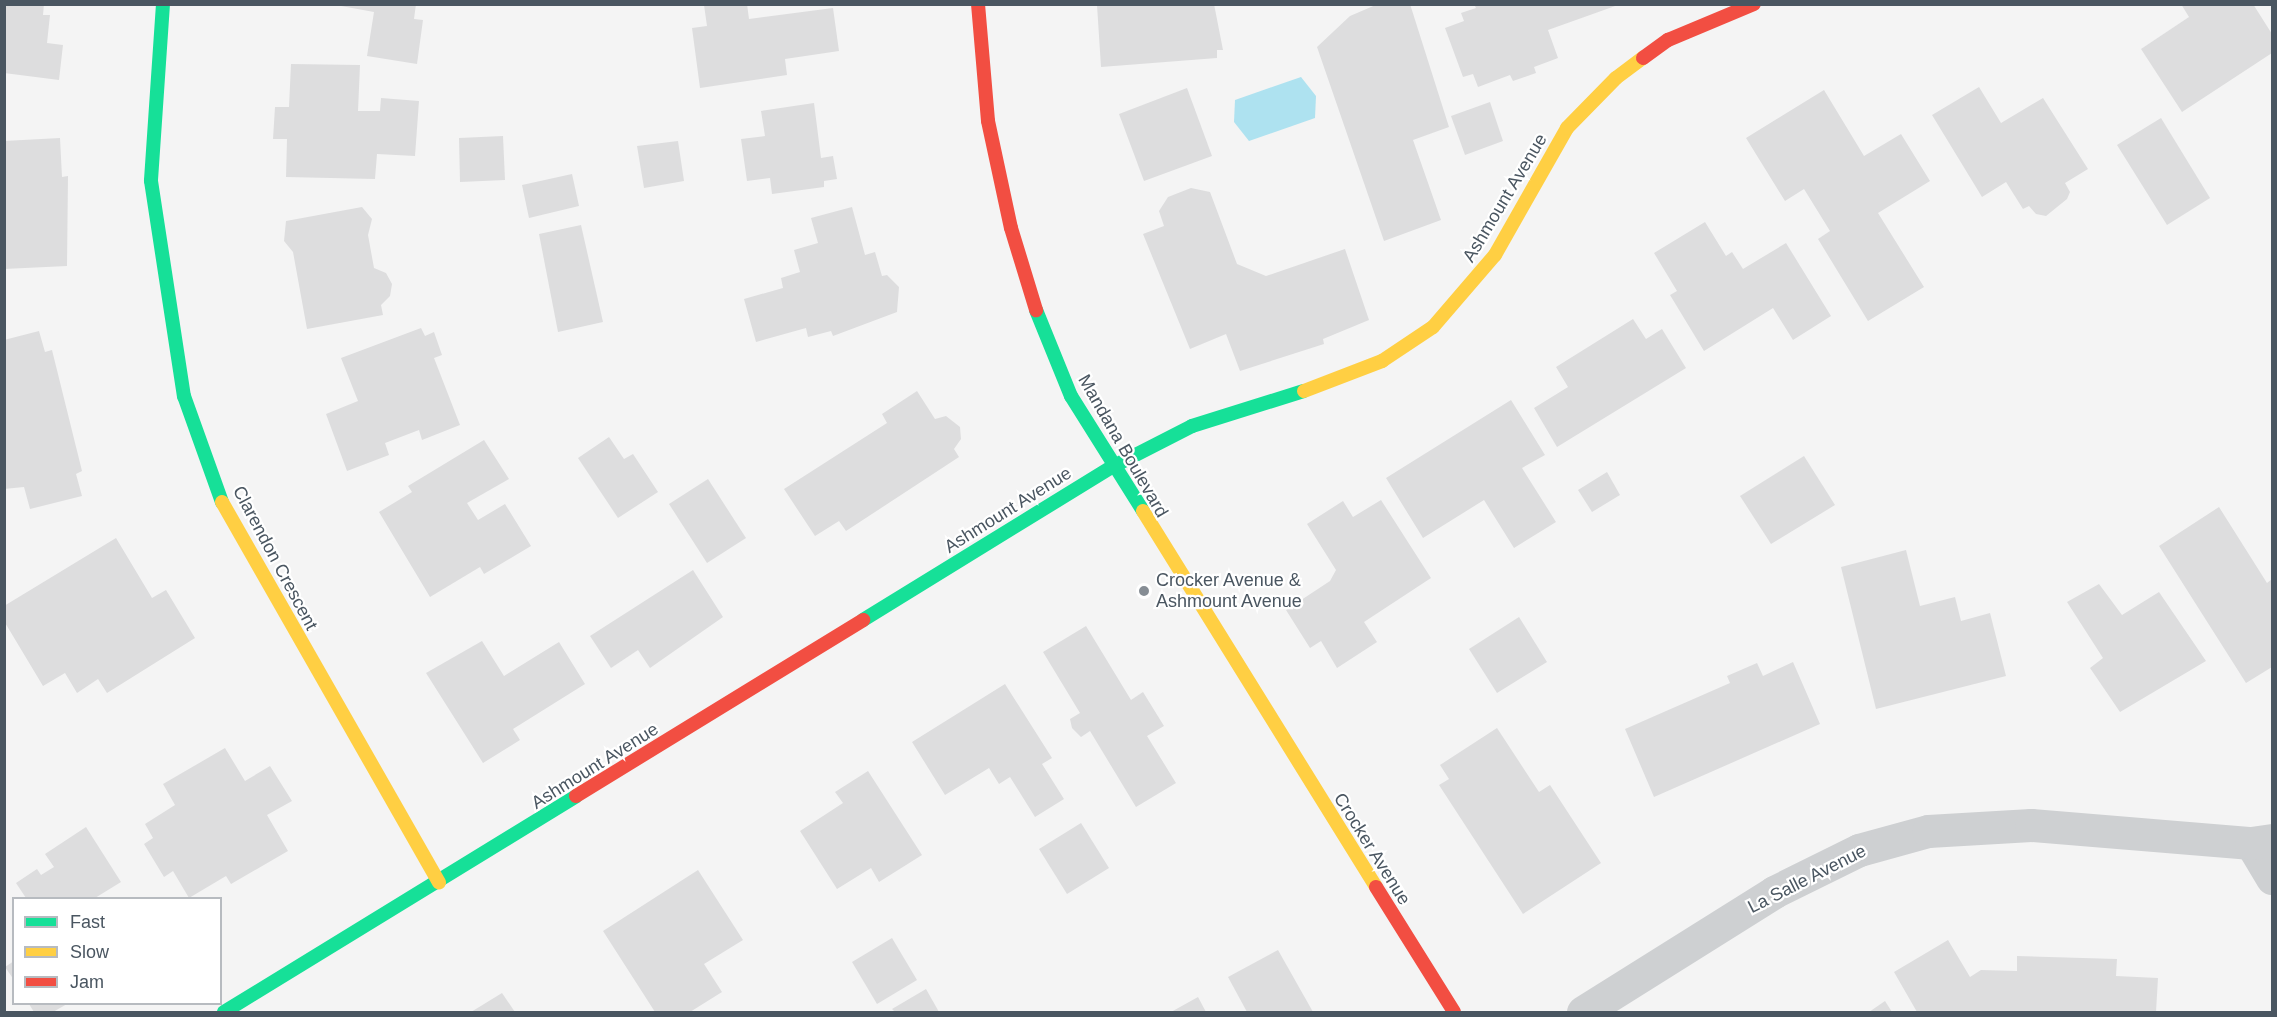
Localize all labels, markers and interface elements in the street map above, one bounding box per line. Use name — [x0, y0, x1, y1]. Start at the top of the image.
street label: Ashmount Avenue — [1458, 130, 1552, 266]
street label: Mandana Boulevard — [1073, 371, 1173, 521]
street label: Ashmount Avenue — [940, 462, 1076, 558]
street label: Clarendon Crescent — [228, 482, 322, 634]
place label: Crocker Avenue & Ashmount Avenue — [1156, 570, 1303, 612]
marker: Crocker Avenue & Ashmount Avenue — [1137, 584, 1151, 598]
street label: Ashmount Avenue — [527, 718, 663, 814]
street label: Crocker Avenue — [1329, 789, 1415, 909]
street label: La Salle Avenue — [1744, 840, 1870, 918]
legend — [12, 897, 222, 1005]
text: Fast — [70, 912, 105, 932]
text: Slow — [70, 942, 109, 962]
text: Jam — [70, 972, 104, 992]

